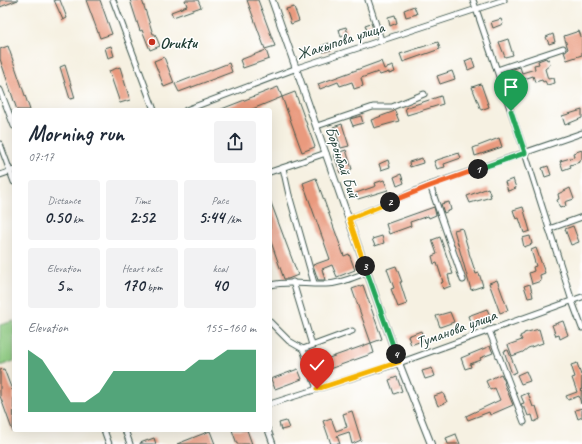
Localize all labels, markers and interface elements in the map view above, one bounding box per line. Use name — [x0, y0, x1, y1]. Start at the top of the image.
street label: Жакыпова улица — [294, 17, 388, 65]
place label: Oruktu — [160, 33, 199, 53]
marker: Oruktu — [147, 37, 157, 47]
pin — [494, 70, 528, 111]
icon: arrive — [500, 76, 522, 98]
text: Morning run — [28, 120, 124, 148]
button: share — [214, 121, 256, 163]
street label: Боронбай Бий — [320, 124, 364, 202]
text: 07:17 — [28, 149, 54, 165]
pin: 1 — [468, 159, 488, 179]
text: 1 — [476, 162, 480, 176]
pin: 2 — [380, 192, 400, 212]
text: Distance — [48, 193, 80, 207]
text: Time — [134, 193, 150, 207]
text: Pace — [212, 193, 228, 207]
text: 2 — [388, 195, 392, 209]
text: 0.50 — [44, 207, 70, 228]
text: 2:52 — [129, 207, 155, 228]
text: 5:44 — [198, 207, 225, 228]
text: km — [70, 212, 84, 226]
text: /km — [225, 212, 242, 226]
pin: 3 — [355, 256, 375, 276]
text: 3 — [363, 259, 367, 273]
text: Elevation — [47, 261, 81, 275]
text: Heart rate — [122, 261, 162, 275]
text: kcal — [213, 261, 227, 275]
text: 5 — [56, 275, 63, 296]
text: 170 — [122, 275, 145, 296]
text: 40 — [212, 275, 228, 296]
text: m — [63, 280, 72, 294]
text: bpm — [145, 280, 162, 294]
street label: Туманова улица — [413, 305, 500, 353]
text: Elevation — [28, 320, 68, 336]
text: 155–160 m — [205, 320, 256, 336]
pin: 4 — [386, 344, 406, 364]
text: 4 — [394, 347, 398, 361]
pin — [300, 348, 334, 389]
icon: check — [306, 354, 328, 376]

